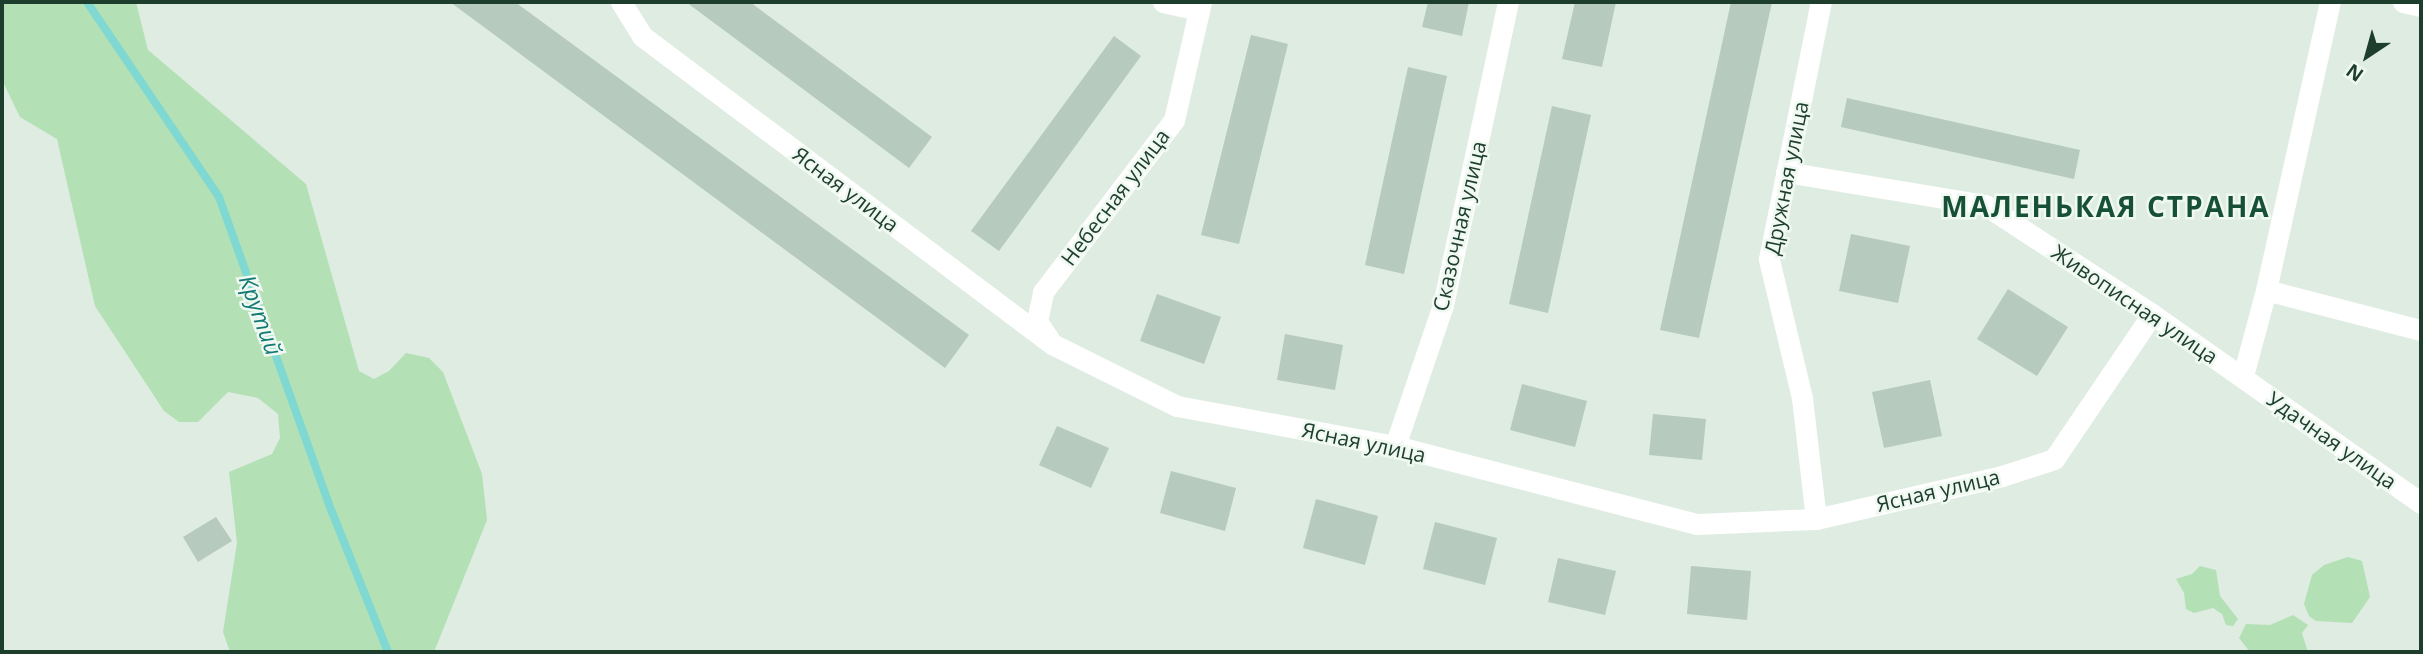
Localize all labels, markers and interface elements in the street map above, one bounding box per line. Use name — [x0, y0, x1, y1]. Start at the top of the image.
north arrow — [2332, 21, 2402, 91]
text: N — [2341, 58, 2369, 88]
street label: Дружная улица — [1759, 99, 1813, 257]
street label: Небесная улица — [1055, 124, 1175, 270]
street label: Сказочная улица — [1427, 138, 1491, 314]
street label: Ясная улица — [788, 141, 904, 237]
district label: МАЛЕНЬКАЯ СТРАНА — [1943, 189, 2269, 223]
street label: Живописная улица — [2047, 239, 2223, 369]
water label: Крутий — [234, 271, 288, 359]
street label: Удачная улица — [2262, 386, 2402, 494]
street label: Ясная улица — [1300, 417, 1428, 467]
street label: Ясная улица — [1874, 464, 2002, 516]

